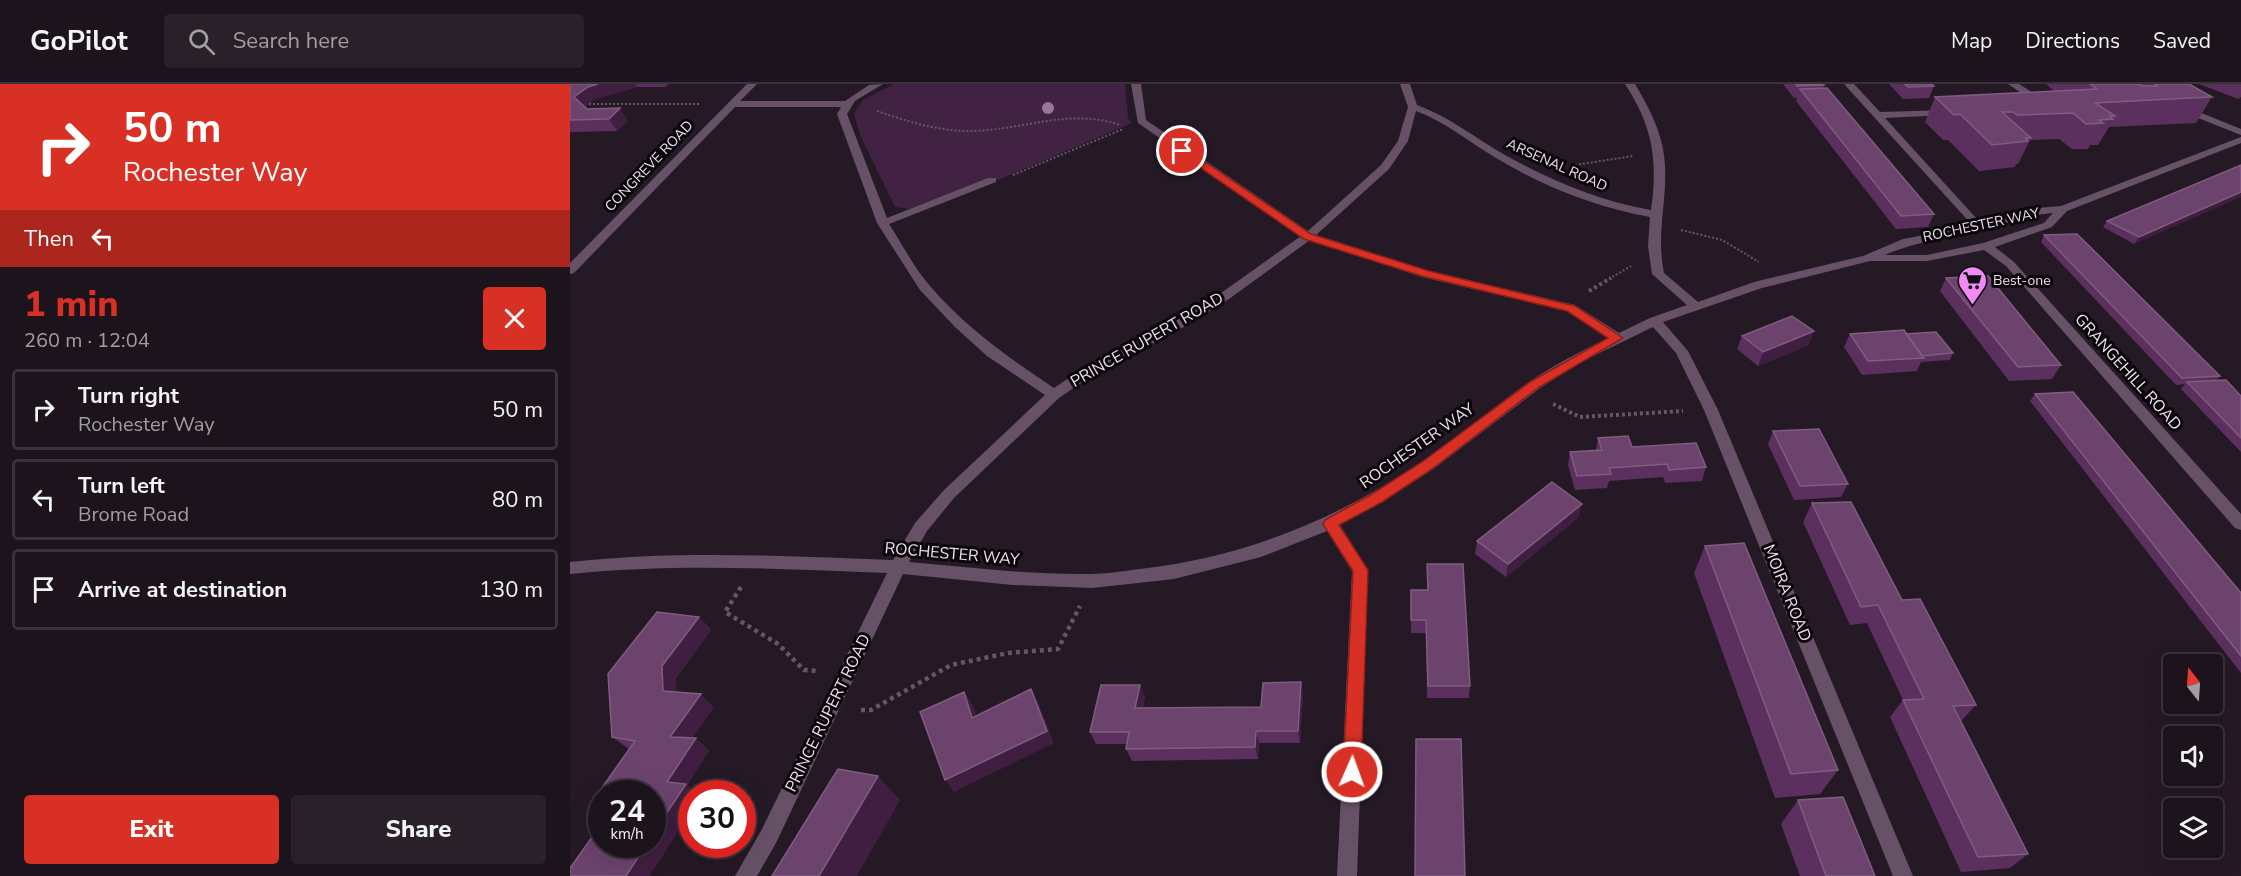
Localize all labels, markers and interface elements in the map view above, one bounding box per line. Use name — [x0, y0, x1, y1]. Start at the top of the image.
search box — [164, 14, 584, 68]
text: GoPilot — [30, 22, 128, 60]
icon: search — [185, 25, 218, 58]
text: Search here — [233, 26, 349, 56]
text: Map — [1951, 27, 1992, 55]
text: Directions — [2025, 27, 2120, 55]
text: Saved — [2153, 27, 2211, 55]
text: 50 m — [123, 100, 222, 157]
icon: right — [24, 108, 102, 186]
street label: CONGREVE ROAD — [601, 116, 697, 216]
pin — [1156, 125, 1207, 176]
icon: arrive — [1165, 134, 1198, 167]
street label: ARSENAL ROAD — [1504, 134, 1610, 196]
text: Rochester Way — [123, 154, 307, 191]
street label: ROCHESTER WAY — [1921, 203, 2042, 247]
icon: left — [86, 222, 119, 255]
text: Then — [24, 224, 74, 254]
supermarket icon: Best-one — [1956, 264, 1988, 306]
place label: Best-one — [1993, 271, 2051, 290]
text: 1 min — [24, 280, 119, 329]
button: close — [483, 287, 546, 350]
street label: PRINCE RUPERT ROAD — [1067, 287, 1227, 393]
street label: GRANGEHILL ROAD — [2069, 309, 2187, 435]
text: 260 m · 12:04 — [24, 327, 150, 354]
text: Turn right — [78, 381, 179, 411]
icon: right — [27, 393, 60, 426]
text: 50 m — [492, 395, 543, 425]
street label: ROCHESTER WAY — [1355, 398, 1479, 494]
text: Rochester Way — [78, 411, 215, 438]
text: Turn left — [78, 471, 165, 501]
icon: left — [27, 483, 60, 516]
text: 80 m — [492, 485, 543, 515]
text: Brome Road — [78, 501, 189, 528]
street label: ROCHESTER WAY — [884, 537, 1021, 571]
street label: MOIRA ROAD — [1758, 541, 1816, 645]
icon: arrive — [27, 573, 60, 606]
text: Arrive at destination — [78, 575, 287, 605]
text: 130 m — [479, 575, 543, 605]
street label: PRINCE RUPERT ROAD — [780, 630, 876, 796]
north arrow — [2163, 654, 2223, 714]
map controls — [2163, 654, 2223, 858]
button: sound — [2163, 726, 2223, 786]
position arrow — [1320, 740, 1384, 804]
speed limit sign: 30 — [678, 780, 756, 858]
text: 24 — [609, 791, 645, 832]
button: Exit — [24, 795, 279, 864]
button: Share — [291, 795, 546, 864]
button: layers — [2163, 798, 2223, 858]
text: km/h — [610, 824, 644, 844]

